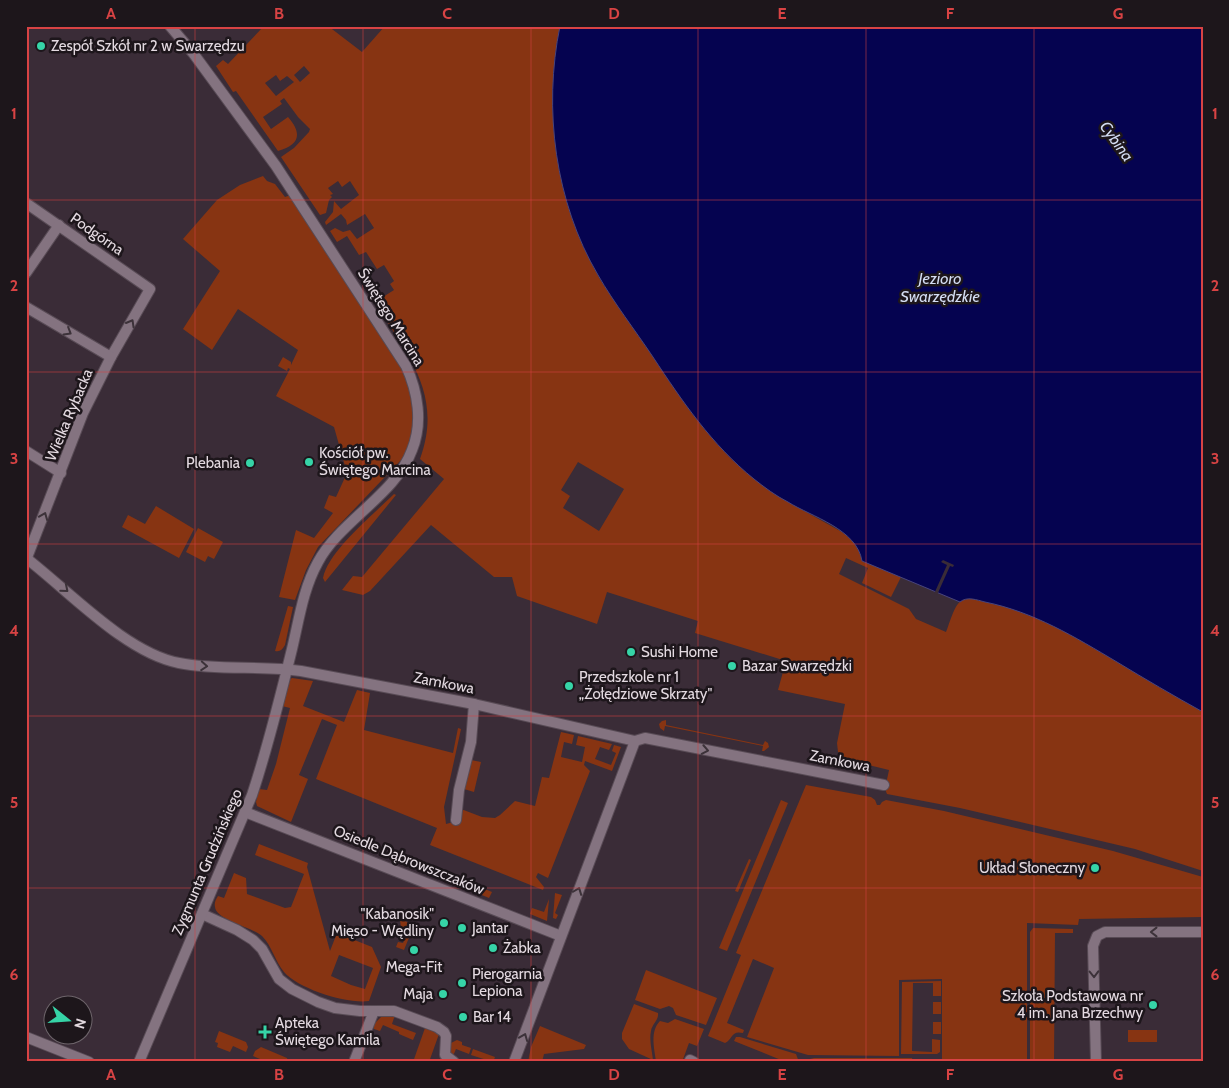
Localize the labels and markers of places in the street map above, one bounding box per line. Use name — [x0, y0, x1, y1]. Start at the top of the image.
place label: Zespół Szkół nr 2 w Swarzędzu — [51, 37, 245, 55]
marker: Zespół Szkół nr 2 w Swarzędzu — [35, 40, 47, 52]
place label: Kościół pw. Świętego Marcina — [319, 444, 431, 479]
place label: Plebania — [186, 454, 241, 472]
marker: Kościół pw. Świętego Marcina — [303, 456, 315, 468]
marker: Plebania — [244, 457, 256, 469]
place label: Sushi Home — [641, 643, 718, 661]
marker: Sushi Home — [625, 646, 637, 658]
place label: Bazar Swarzędzki — [742, 657, 852, 675]
marker: Bazar Swarzędzki — [726, 660, 738, 672]
place label: Przedszkole nr 1 „Żołędziowe Skrzaty" — [579, 668, 712, 703]
marker: Przedszkole nr 1 „Żołędziowe Skrzaty" — [563, 680, 575, 692]
place label: Układ Słoneczny — [979, 859, 1085, 877]
marker: Układ Słoneczny — [1089, 862, 1101, 874]
place label: "Kabanosik" Mięso - Wędliny — [331, 905, 434, 940]
marker: "Kabanosik" Mięso - Wędliny — [438, 917, 450, 929]
place label: Jantar — [471, 919, 508, 937]
marker: Jantar — [456, 922, 468, 934]
place label: Żabka — [503, 938, 541, 957]
marker: Żabka — [487, 942, 499, 954]
marker: Mega-Fit — [408, 944, 420, 956]
place label: Mega-Fit — [386, 958, 442, 976]
place label: Pierogarnia Lepiona — [472, 965, 543, 1000]
marker: Pierogarnia Lepiona — [456, 977, 468, 989]
place label: Maja — [403, 985, 434, 1003]
place label: Szkoła Podstawowa nr 4 im. Jana Brzechwy — [1002, 987, 1143, 1022]
marker: Maja — [437, 988, 449, 1000]
marker: Szkoła Podstawowa nr 4 im. Jana Brzechwy — [1147, 999, 1159, 1011]
place label: Bar 14 — [473, 1008, 511, 1026]
marker: Bar 14 — [457, 1011, 469, 1023]
place label: Apteka Świętego Kamila — [275, 1014, 381, 1049]
marker: Apteka Świętego Kamila — [259, 1026, 271, 1038]

